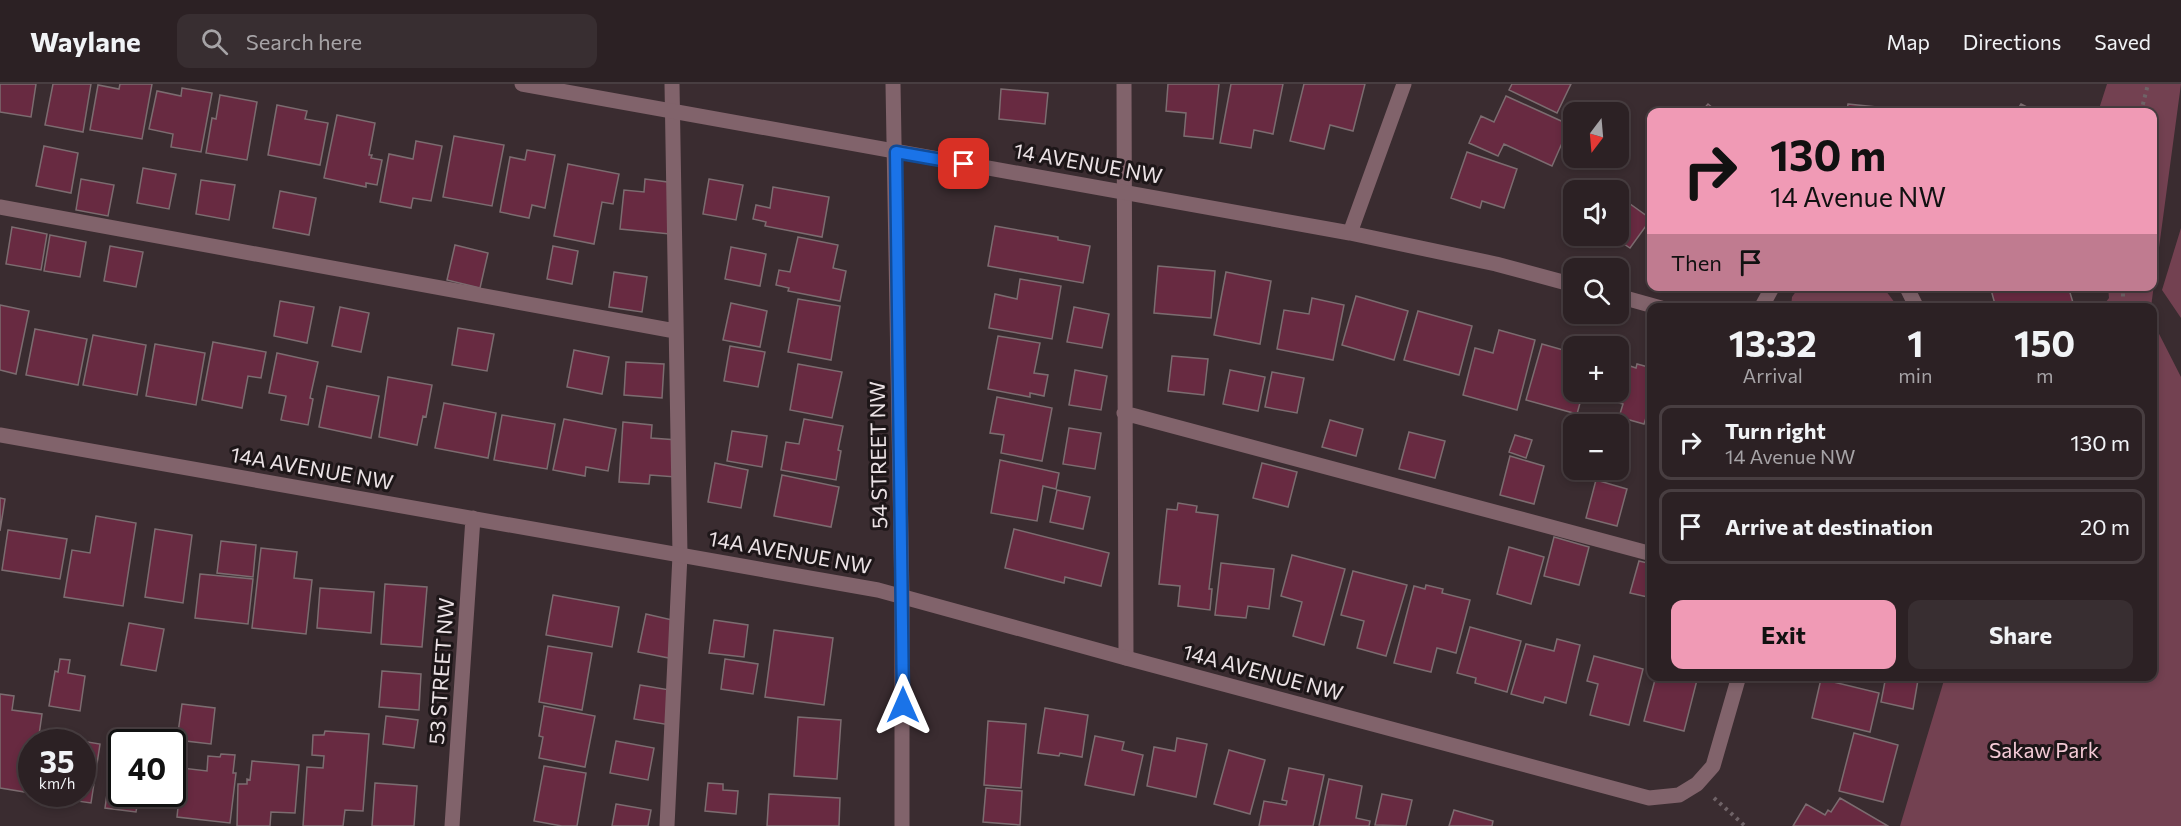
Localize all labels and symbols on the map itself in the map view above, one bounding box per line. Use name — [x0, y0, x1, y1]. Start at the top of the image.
north arrow — [1563, 102, 1629, 168]
street label: 14 AVENUE NW — [1012, 137, 1164, 188]
pin — [938, 138, 989, 189]
street label: 54 STREET NW — [864, 381, 891, 529]
street label: 14A AVENUE NW — [229, 441, 396, 494]
street label: 14A AVENUE NW — [707, 525, 874, 578]
street label: 53 STREET NW — [423, 597, 458, 745]
street label: 14A AVENUE NW — [1181, 638, 1346, 705]
position arrow — [871, 673, 935, 737]
speed limit sign: 40 — [108, 729, 186, 807]
park label: Sakaw Park — [1989, 737, 2099, 762]

